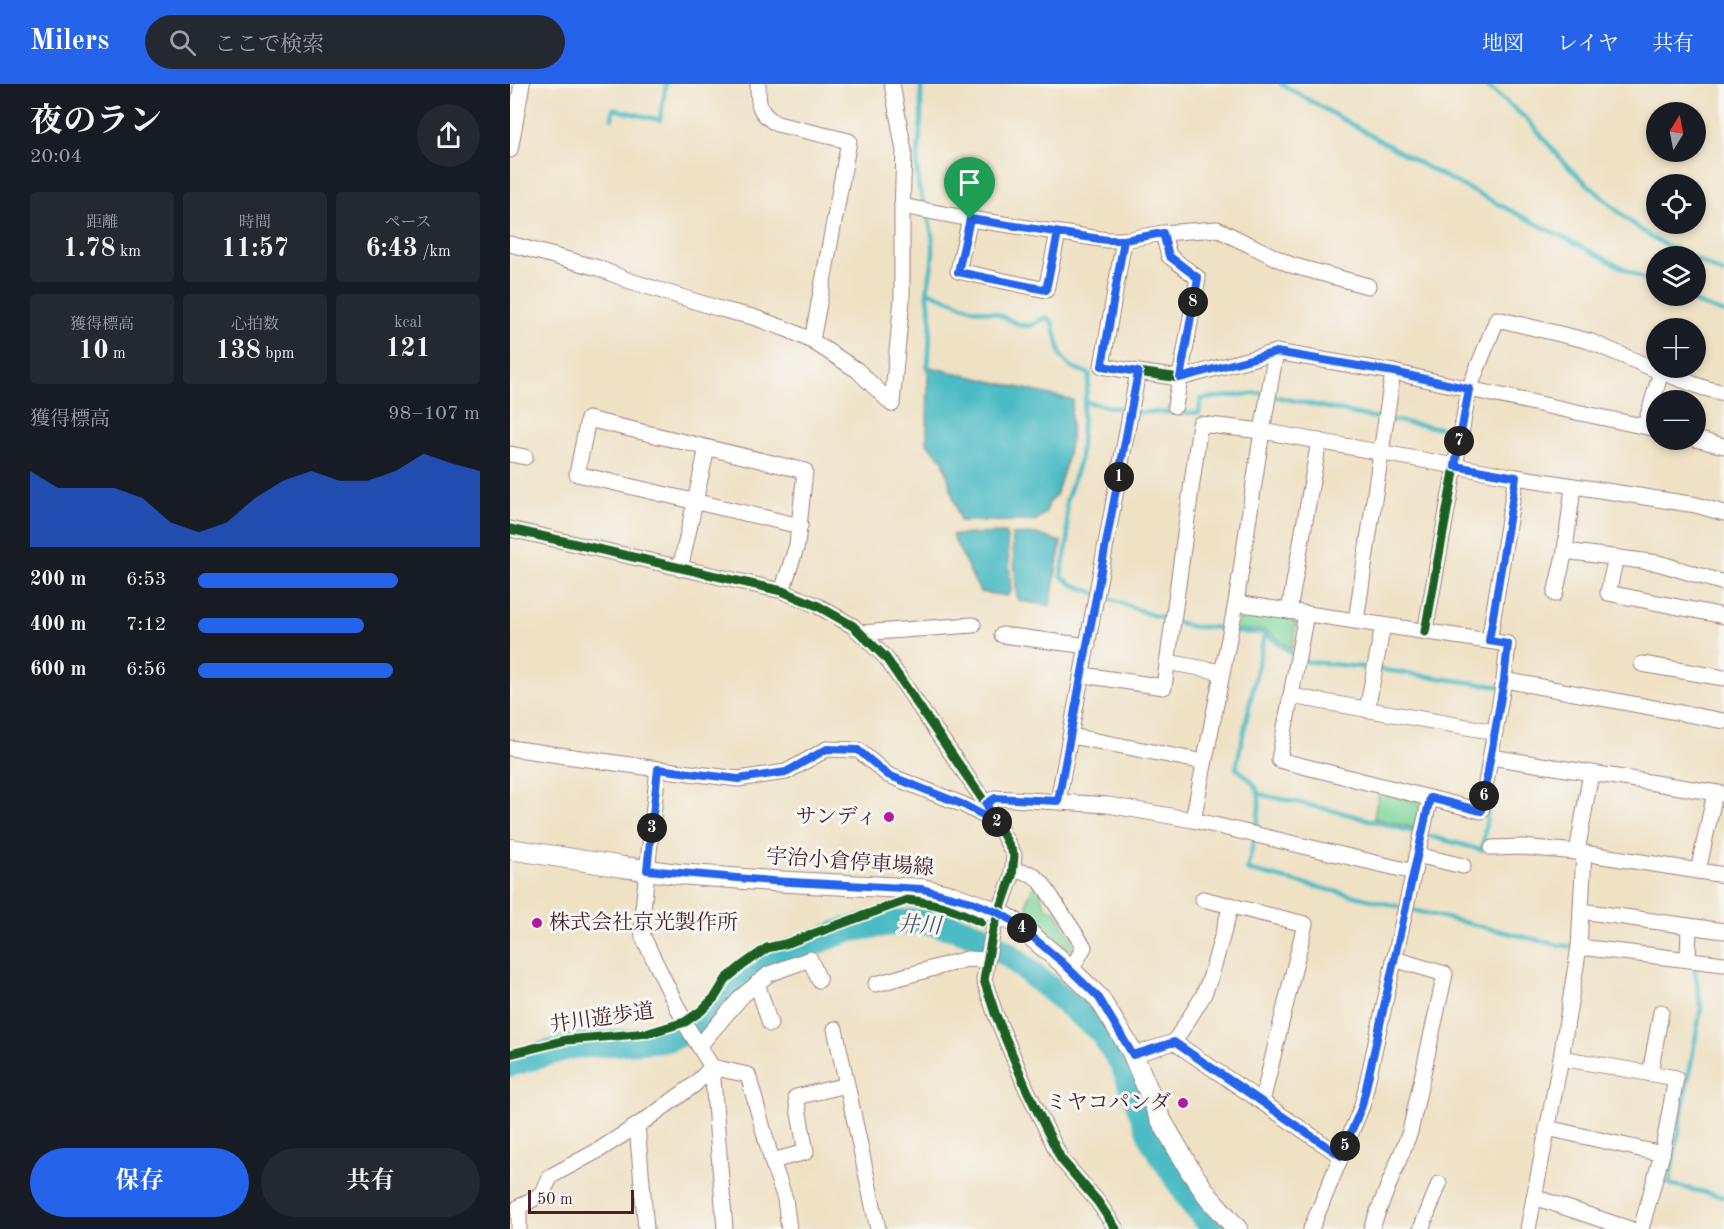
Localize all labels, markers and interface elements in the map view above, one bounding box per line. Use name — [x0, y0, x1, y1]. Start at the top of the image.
search box — [145, 15, 565, 69]
icon: search — [166, 26, 199, 59]
text: Milers — [30, 28, 109, 56]
text: ここで検索 — [214, 34, 324, 56]
text: 地図 — [1482, 34, 1524, 55]
text: レイヤ — [1557, 34, 1619, 55]
text: 共有 — [1652, 34, 1694, 55]
north arrow — [1646, 102, 1706, 162]
map controls — [1646, 102, 1706, 450]
button: share — [417, 104, 480, 167]
text: 夜のラン — [30, 106, 162, 139]
text: 20:04 — [30, 147, 82, 167]
pin — [944, 157, 995, 219]
icon: arrive — [953, 166, 986, 199]
button: locate — [1646, 174, 1706, 234]
text: 距離 — [86, 215, 118, 231]
text: 時間 — [239, 215, 271, 231]
text: ペース — [384, 215, 432, 231]
text: 1.78 — [63, 236, 116, 262]
text: 11:57 — [221, 236, 289, 262]
text: 6:43 — [365, 236, 418, 262]
text: km — [116, 244, 141, 260]
text: /km — [418, 244, 451, 260]
button: layers — [1646, 246, 1706, 306]
pin: 8 — [1178, 287, 1208, 317]
text: 8 — [1188, 294, 1198, 310]
text: kcal — [394, 315, 422, 331]
text: 獲得標高 — [70, 317, 134, 333]
text: 心拍数 — [231, 317, 279, 333]
button: + — [1646, 318, 1706, 378]
text: 121 — [385, 336, 431, 362]
text: 10 — [78, 338, 108, 364]
text: 138 — [216, 338, 261, 364]
text: m — [108, 346, 126, 362]
text: bpm — [261, 346, 294, 362]
button: − — [1646, 390, 1706, 450]
text: 98–107 m — [388, 404, 480, 424]
text: 獲得標高 — [30, 410, 110, 430]
pin: 7 — [1444, 426, 1474, 456]
text: 7 — [1454, 433, 1464, 449]
pin: 1 — [1104, 462, 1134, 492]
text: 1 — [1114, 469, 1124, 485]
text: 200 m — [30, 570, 86, 590]
text: 6:53 — [126, 570, 166, 590]
text: 400 m — [30, 615, 86, 635]
text: 7:12 — [126, 615, 166, 635]
text: 600 m — [30, 660, 86, 680]
text: 6:56 — [126, 660, 166, 680]
pin: 6 — [1469, 781, 1499, 811]
text: 6 — [1479, 788, 1489, 804]
place label: サンディ — [796, 805, 877, 828]
pin: 2 — [982, 807, 1012, 837]
marker: サンディ — [882, 810, 896, 824]
pin: 3 — [637, 813, 667, 843]
text: 2 — [992, 814, 1002, 830]
text: 3 — [647, 820, 657, 836]
street label: 宇治小倉停車場線 — [765, 845, 935, 879]
place label: 株式会社京光製作所 — [549, 911, 738, 934]
water label: 井川 — [896, 912, 944, 938]
pin: 4 — [1007, 913, 1037, 943]
marker: 株式会社京光製作所 — [530, 916, 544, 930]
text: 4 — [1017, 920, 1027, 936]
street label: 井川遊歩道 — [548, 999, 655, 1037]
place label: ミヤコパンダ — [1046, 1092, 1171, 1114]
marker: ミヤコパンダ — [1176, 1096, 1190, 1110]
pin: 5 — [1330, 1131, 1360, 1161]
text: 5 — [1340, 1138, 1350, 1154]
button: 保存 — [30, 1148, 249, 1217]
button: 共有 — [261, 1148, 480, 1217]
scale bar — [528, 1187, 634, 1214]
text: 50 m — [537, 1192, 573, 1208]

